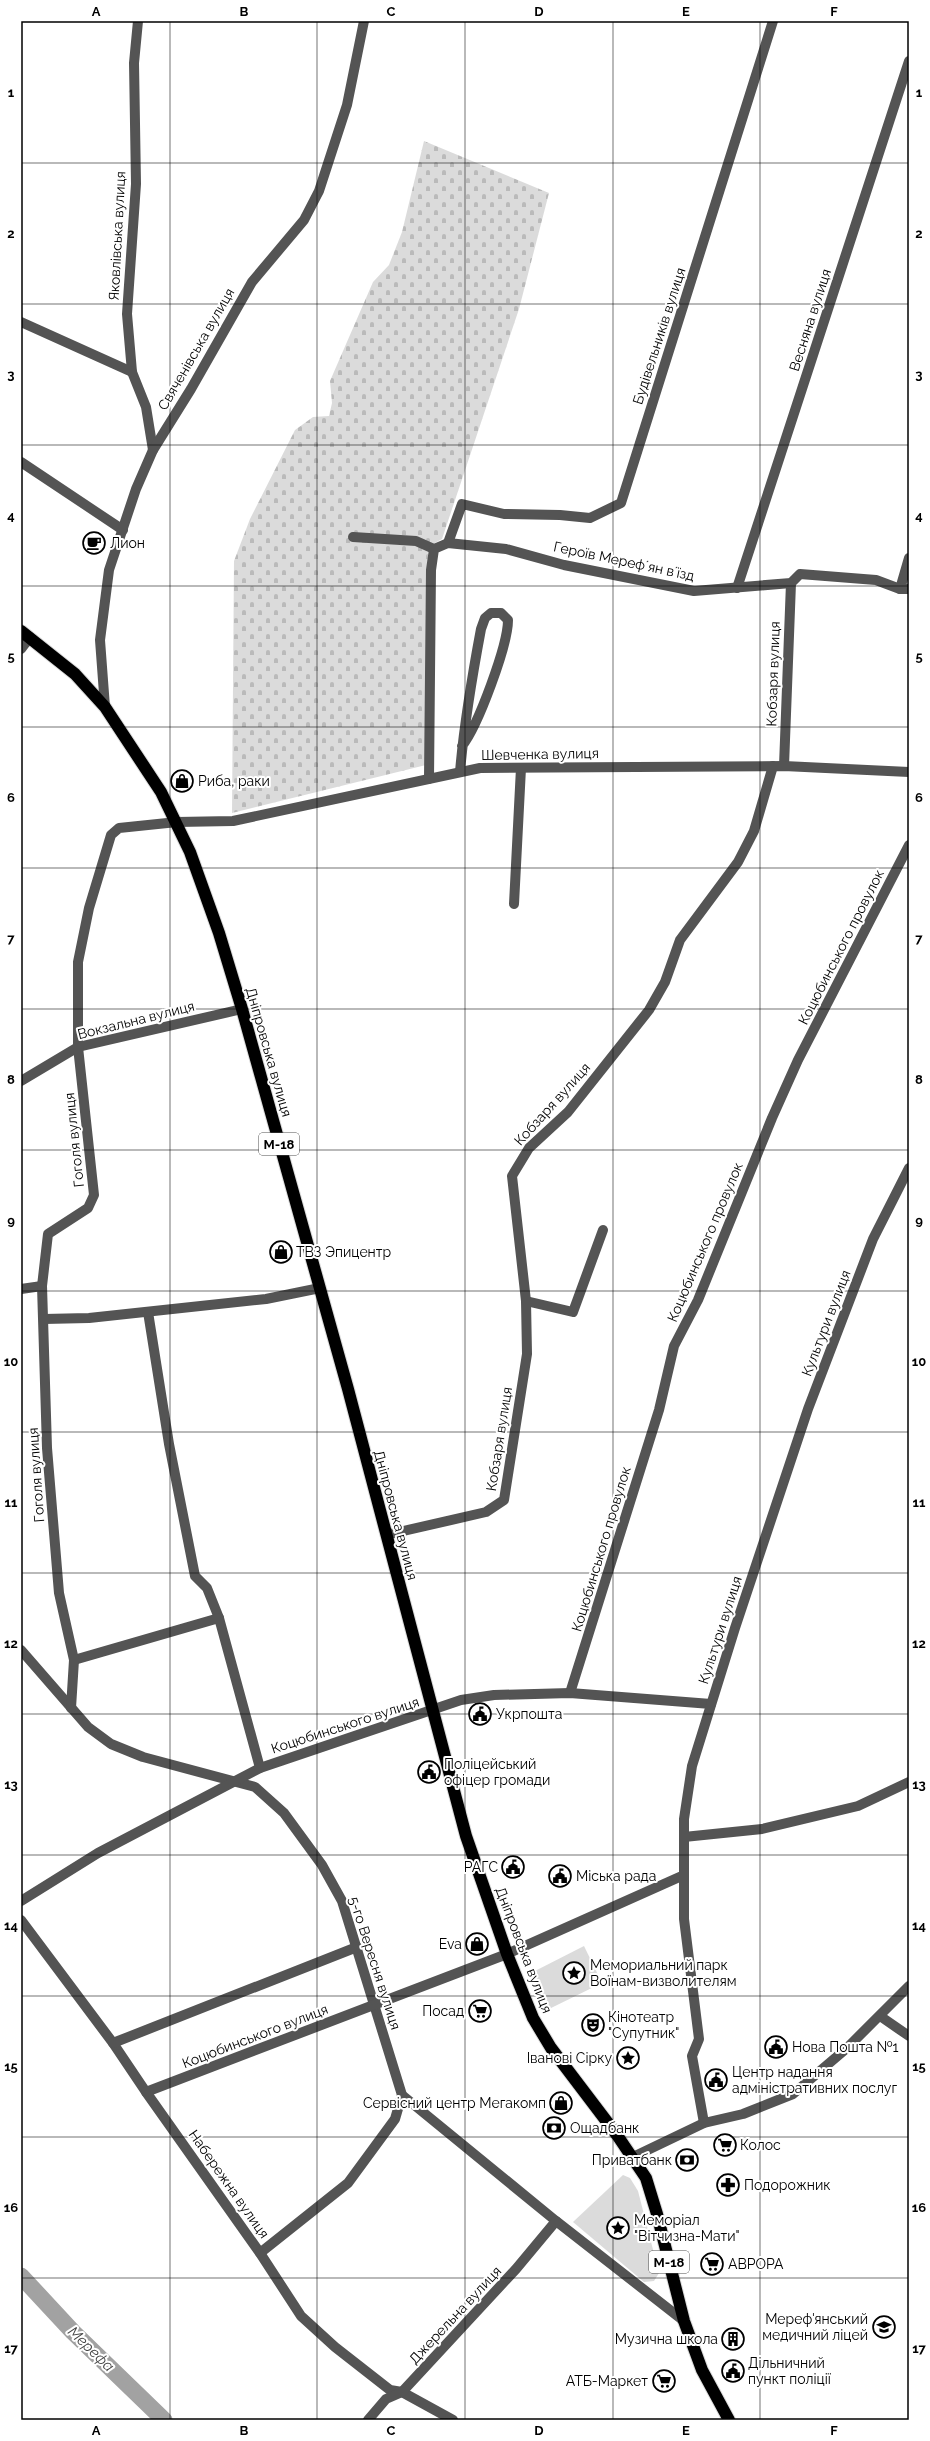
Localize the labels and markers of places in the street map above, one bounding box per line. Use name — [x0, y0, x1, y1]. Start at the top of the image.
cafe icon: Лион — [81, 530, 107, 556]
place label: Лион — [110, 535, 145, 551]
shop icon: Риба, раки — [169, 768, 195, 794]
place label: Риба, раки — [198, 773, 270, 789]
shop icon: ТВЗ Эпицентр — [268, 1239, 294, 1265]
place label: ТВЗ Эпицентр — [296, 1244, 391, 1260]
public building icon: Укрпошта — [467, 1701, 493, 1727]
place label: Укрпошта — [496, 1706, 562, 1722]
place label: Поліцейський офіцер громади — [444, 1756, 550, 1788]
public building icon: Поліцейський офіцер громади — [416, 1759, 442, 1785]
public building icon: РАГС — [500, 1854, 526, 1880]
place label: РАГС — [464, 1859, 498, 1875]
public building icon: Міська рада — [547, 1863, 573, 1889]
place label: Міська рада — [576, 1868, 656, 1884]
shop icon: Eva — [464, 1931, 490, 1957]
place label: Eva — [439, 1936, 462, 1952]
place label: Мемориальний парк Воїнам-визволителям — [590, 1957, 737, 1989]
place icon: Мемориальний парк Воїнам-визволителям — [561, 1960, 587, 1986]
supermarket icon: Посад — [467, 1998, 493, 2024]
place label: Посад — [422, 2003, 464, 2019]
place label: Кінотеатр "Супутник" — [608, 2009, 679, 2041]
theatre icon: Кінотеатр "Супутник" — [580, 2012, 606, 2038]
public building icon: Нова Пошта №1 — [763, 2034, 789, 2060]
place label: Нова Пошта №1 — [792, 2039, 899, 2055]
place icon: Іванові Сірку — [615, 2045, 641, 2071]
place label: Іванові Сірку — [527, 2050, 612, 2066]
place label: Центр надання адміністративних послуг — [732, 2064, 897, 2096]
public building icon: Центр надання адміністративних послуг — [703, 2067, 729, 2093]
shop icon: Сервісний центр Мегакомп — [548, 2090, 574, 2116]
place label: Сервісний центр Мегакомп — [363, 2095, 546, 2111]
bank icon: Ощадбанк — [541, 2115, 567, 2141]
place label: Ощадбанк — [570, 2120, 639, 2136]
supermarket icon: Колос — [712, 2132, 738, 2158]
place label: Колос — [740, 2137, 781, 2153]
bank icon: Приватбанк — [674, 2147, 700, 2173]
place label: Приватбанк — [592, 2152, 672, 2168]
pharmacy icon: Подорожник — [715, 2172, 741, 2198]
place label: Подорожник — [744, 2177, 831, 2193]
place label: Меморіал "Вітчизна-Мати" — [634, 2212, 740, 2244]
place icon: Меморіал "Вітчизна-Мати" — [605, 2215, 631, 2241]
supermarket icon: АВРОРА — [699, 2251, 725, 2277]
place label: АВРОРА — [728, 2256, 784, 2272]
place label: Мереф'янський медичний ліцей — [762, 2311, 868, 2343]
school or university icon: Мереф'янський медичний ліцей — [871, 2314, 897, 2340]
building icon: Музична школа — [720, 2326, 746, 2352]
place label: Музична школа — [615, 2331, 718, 2347]
place label: Дільничний пункт поліції — [748, 2355, 831, 2387]
public building icon: Дільничний пункт поліції — [720, 2358, 746, 2384]
supermarket icon: АТБ-Маркет — [651, 2368, 677, 2394]
place label: АТБ-Маркет — [566, 2373, 648, 2389]

